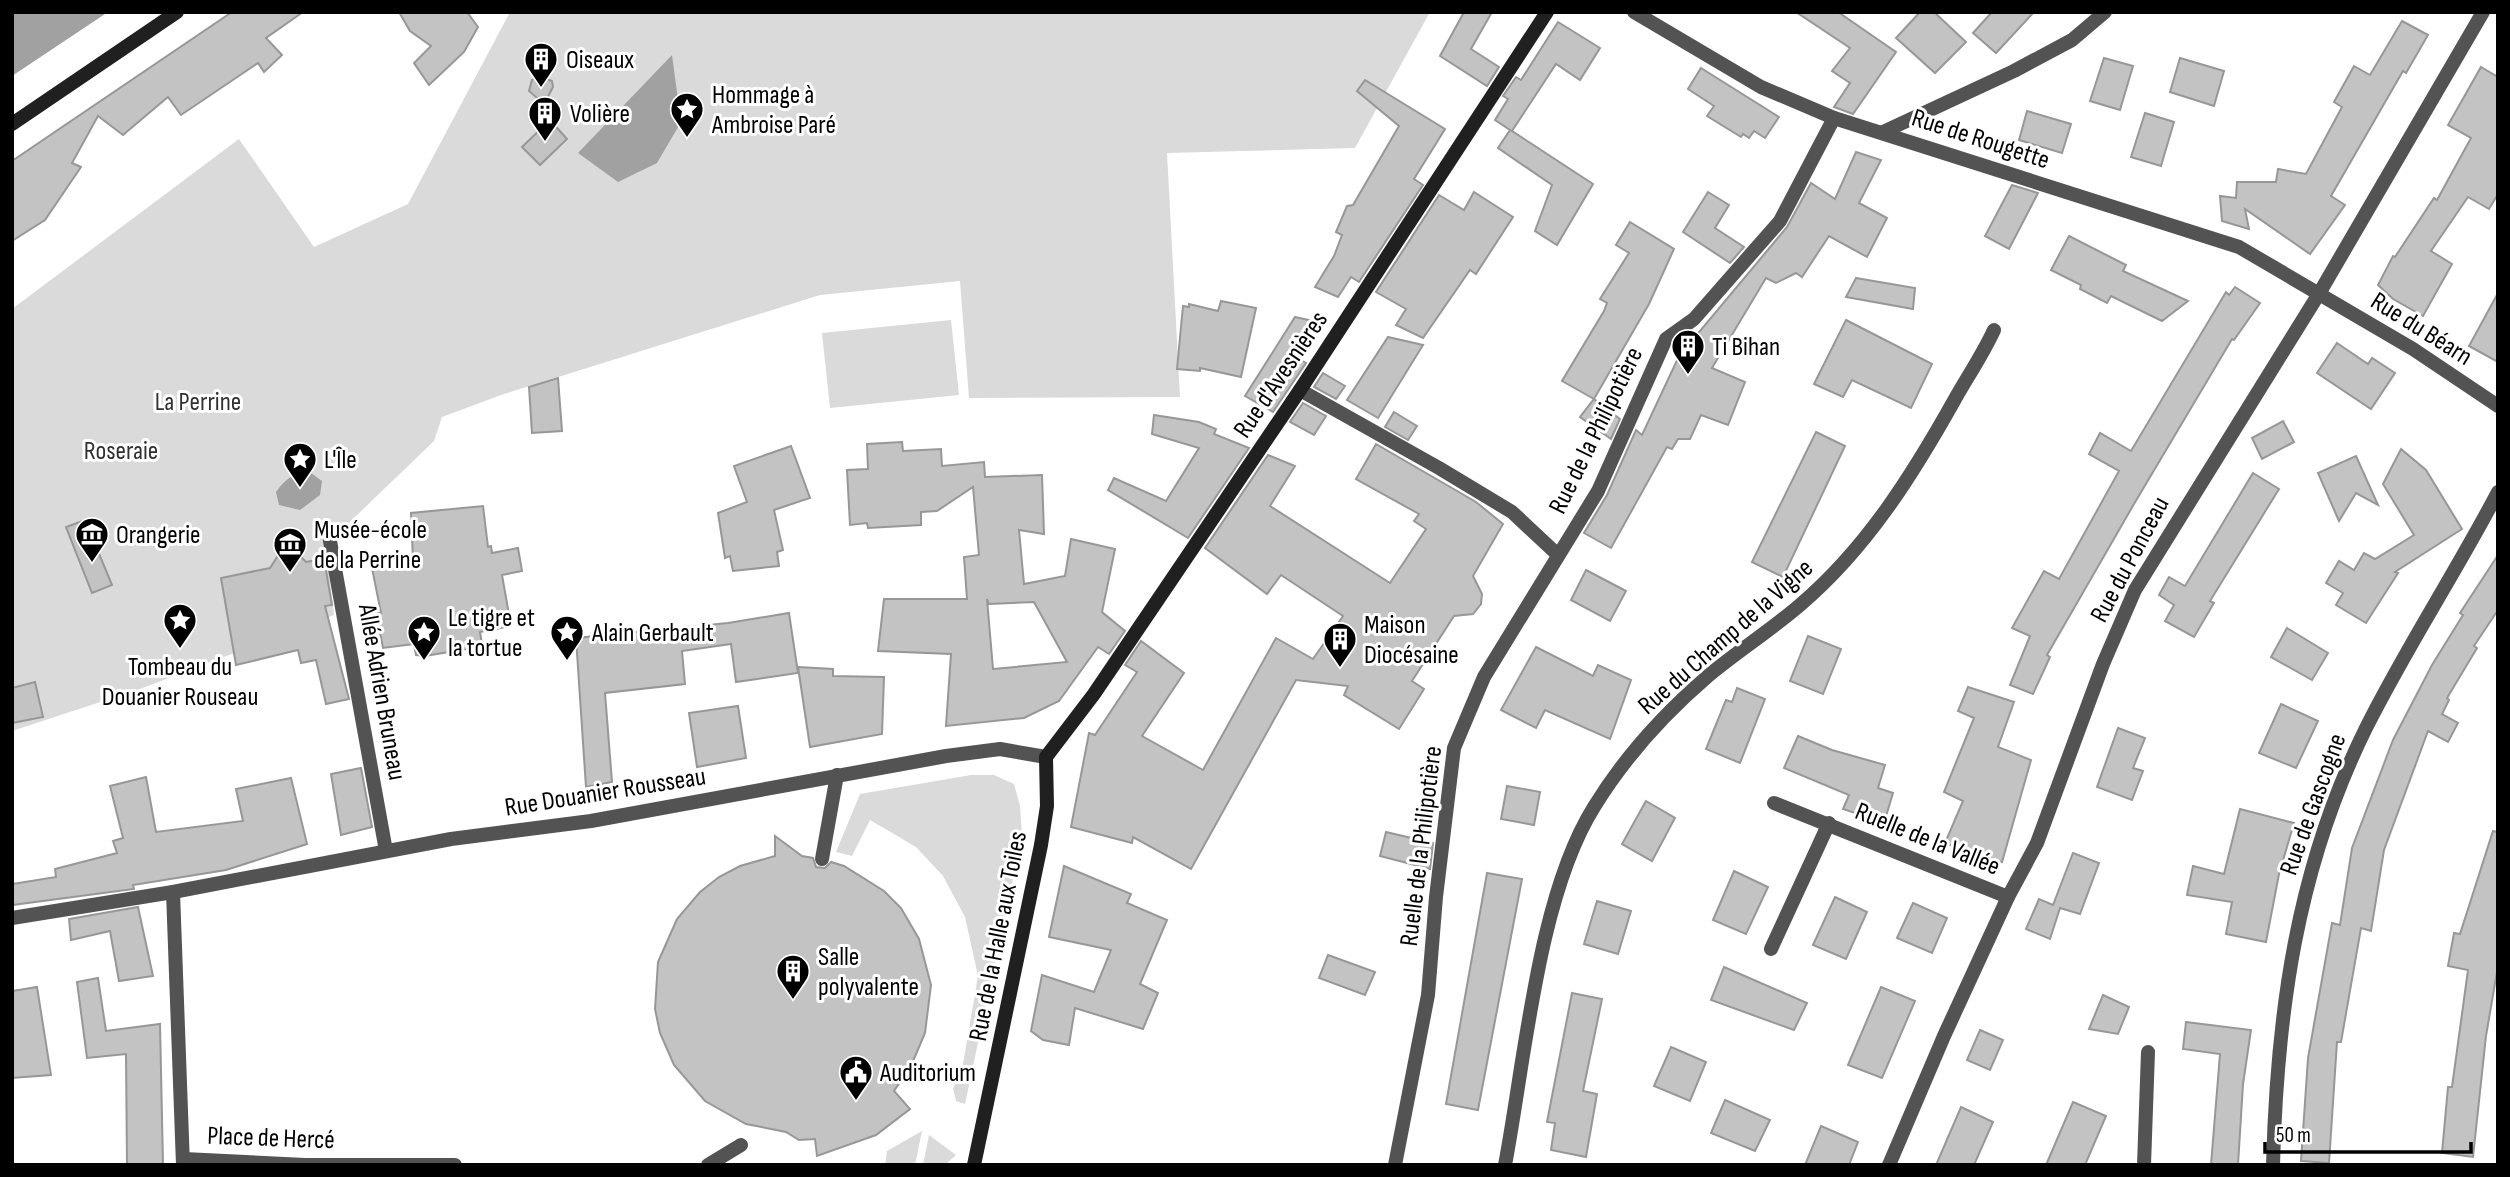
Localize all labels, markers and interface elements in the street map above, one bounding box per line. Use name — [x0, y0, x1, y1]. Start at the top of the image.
building icon: Oiseaux — [522, 40, 560, 89]
place label: Oiseaux — [566, 45, 634, 76]
place label: Hommage à Ambroise Paré — [711, 80, 836, 141]
place icon: Hommage à Ambroise Paré — [668, 90, 706, 139]
building icon: Volière — [526, 94, 564, 143]
place label: Volière — [570, 99, 630, 130]
street label: Rue de Rougette — [1908, 103, 2053, 176]
street label: Rue du Béarn — [2365, 286, 2478, 373]
street label: Rue d'Avesnières — [1228, 306, 1335, 444]
building icon: Ti Bihan — [1669, 327, 1707, 376]
place label: Ti Bihan — [1712, 332, 1780, 363]
street label: Rue de la Philipotière — [1543, 342, 1650, 519]
park label: La Perrine — [155, 387, 241, 418]
park label: Roseraie — [84, 436, 158, 467]
place icon: L'Île — [281, 440, 319, 489]
place label: L'Île — [324, 445, 357, 476]
street label: Rue du Ponceau — [2084, 492, 2176, 628]
museum icon: Orangerie — [73, 515, 111, 564]
place label: Musée-école de la Perrine — [314, 515, 427, 576]
place label: Orangerie — [116, 520, 200, 551]
museum icon: Musée-école de la Perrine — [271, 525, 309, 574]
street label: Rue du Champ de la Vigne — [1632, 553, 1820, 722]
place icon: Tombeau du Douanier Rouseau — [161, 601, 199, 650]
street label: Allée Adrien Bruneau — [351, 601, 412, 783]
place label: Le tigre et la tortue — [448, 603, 535, 664]
place label: Maison Diocésaine — [1364, 610, 1459, 671]
place icon: Le tigre et la tortue — [405, 613, 443, 662]
place icon: Alain Gerbault — [548, 613, 586, 662]
place label: Alain Gerbault — [591, 618, 714, 649]
building icon: Maison Diocésaine — [1321, 620, 1359, 669]
place label: Tombeau du Douanier Rouseau — [102, 652, 258, 713]
street label: Rue de Gascogne — [2274, 730, 2353, 879]
street label: Ruelle de la Philipotière — [1394, 744, 1449, 948]
street label: Rue Douanier Rousseau — [503, 761, 708, 824]
street label: Ruelle de la Vallée — [1850, 796, 2004, 883]
street label: Rue de la Halle aux Toiles — [963, 829, 1034, 1044]
place label: Salle polyvalente — [818, 942, 919, 1003]
building icon: Salle polyvalente — [774, 952, 812, 1001]
public building icon: Auditorium — [837, 1053, 875, 1102]
place label: Auditorium — [879, 1058, 976, 1089]
scale bar — [2265, 1110, 2472, 1154]
street label: Place de Hercé — [207, 1121, 335, 1156]
text: 50 m — [2276, 1123, 2311, 1148]

